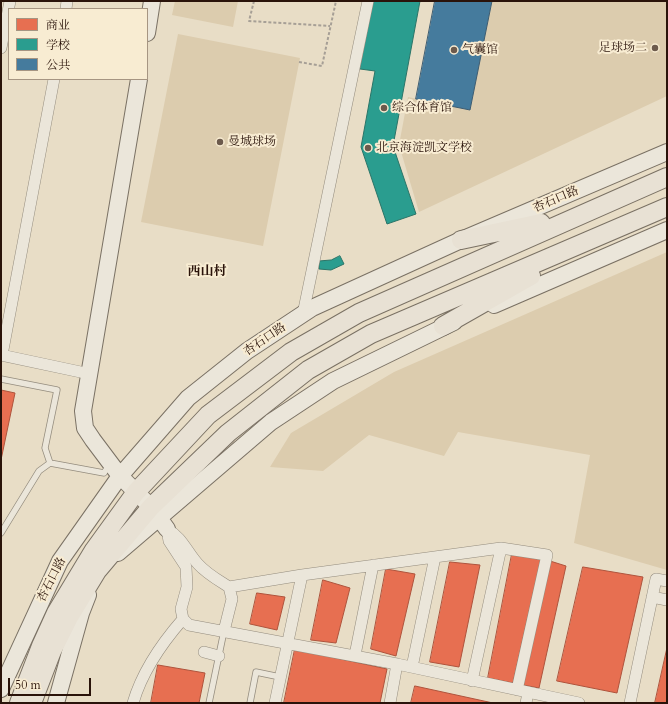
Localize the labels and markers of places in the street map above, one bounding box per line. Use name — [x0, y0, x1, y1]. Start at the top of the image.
place label: 足球场二 — [599, 41, 647, 55]
place label: 气囊馆 — [462, 43, 498, 57]
marker: 足球场二 — [650, 43, 660, 53]
marker: 气囊馆 — [449, 45, 459, 55]
place label: 综合体育馆 — [392, 101, 452, 115]
marker: 综合体育馆 — [379, 103, 389, 113]
place label: 曼城球场 — [228, 135, 276, 149]
marker: 曼城球场 — [215, 137, 225, 147]
place label: 北京海淀凯文学校 — [376, 141, 472, 155]
marker: 北京海淀凯文学校 — [363, 143, 373, 153]

